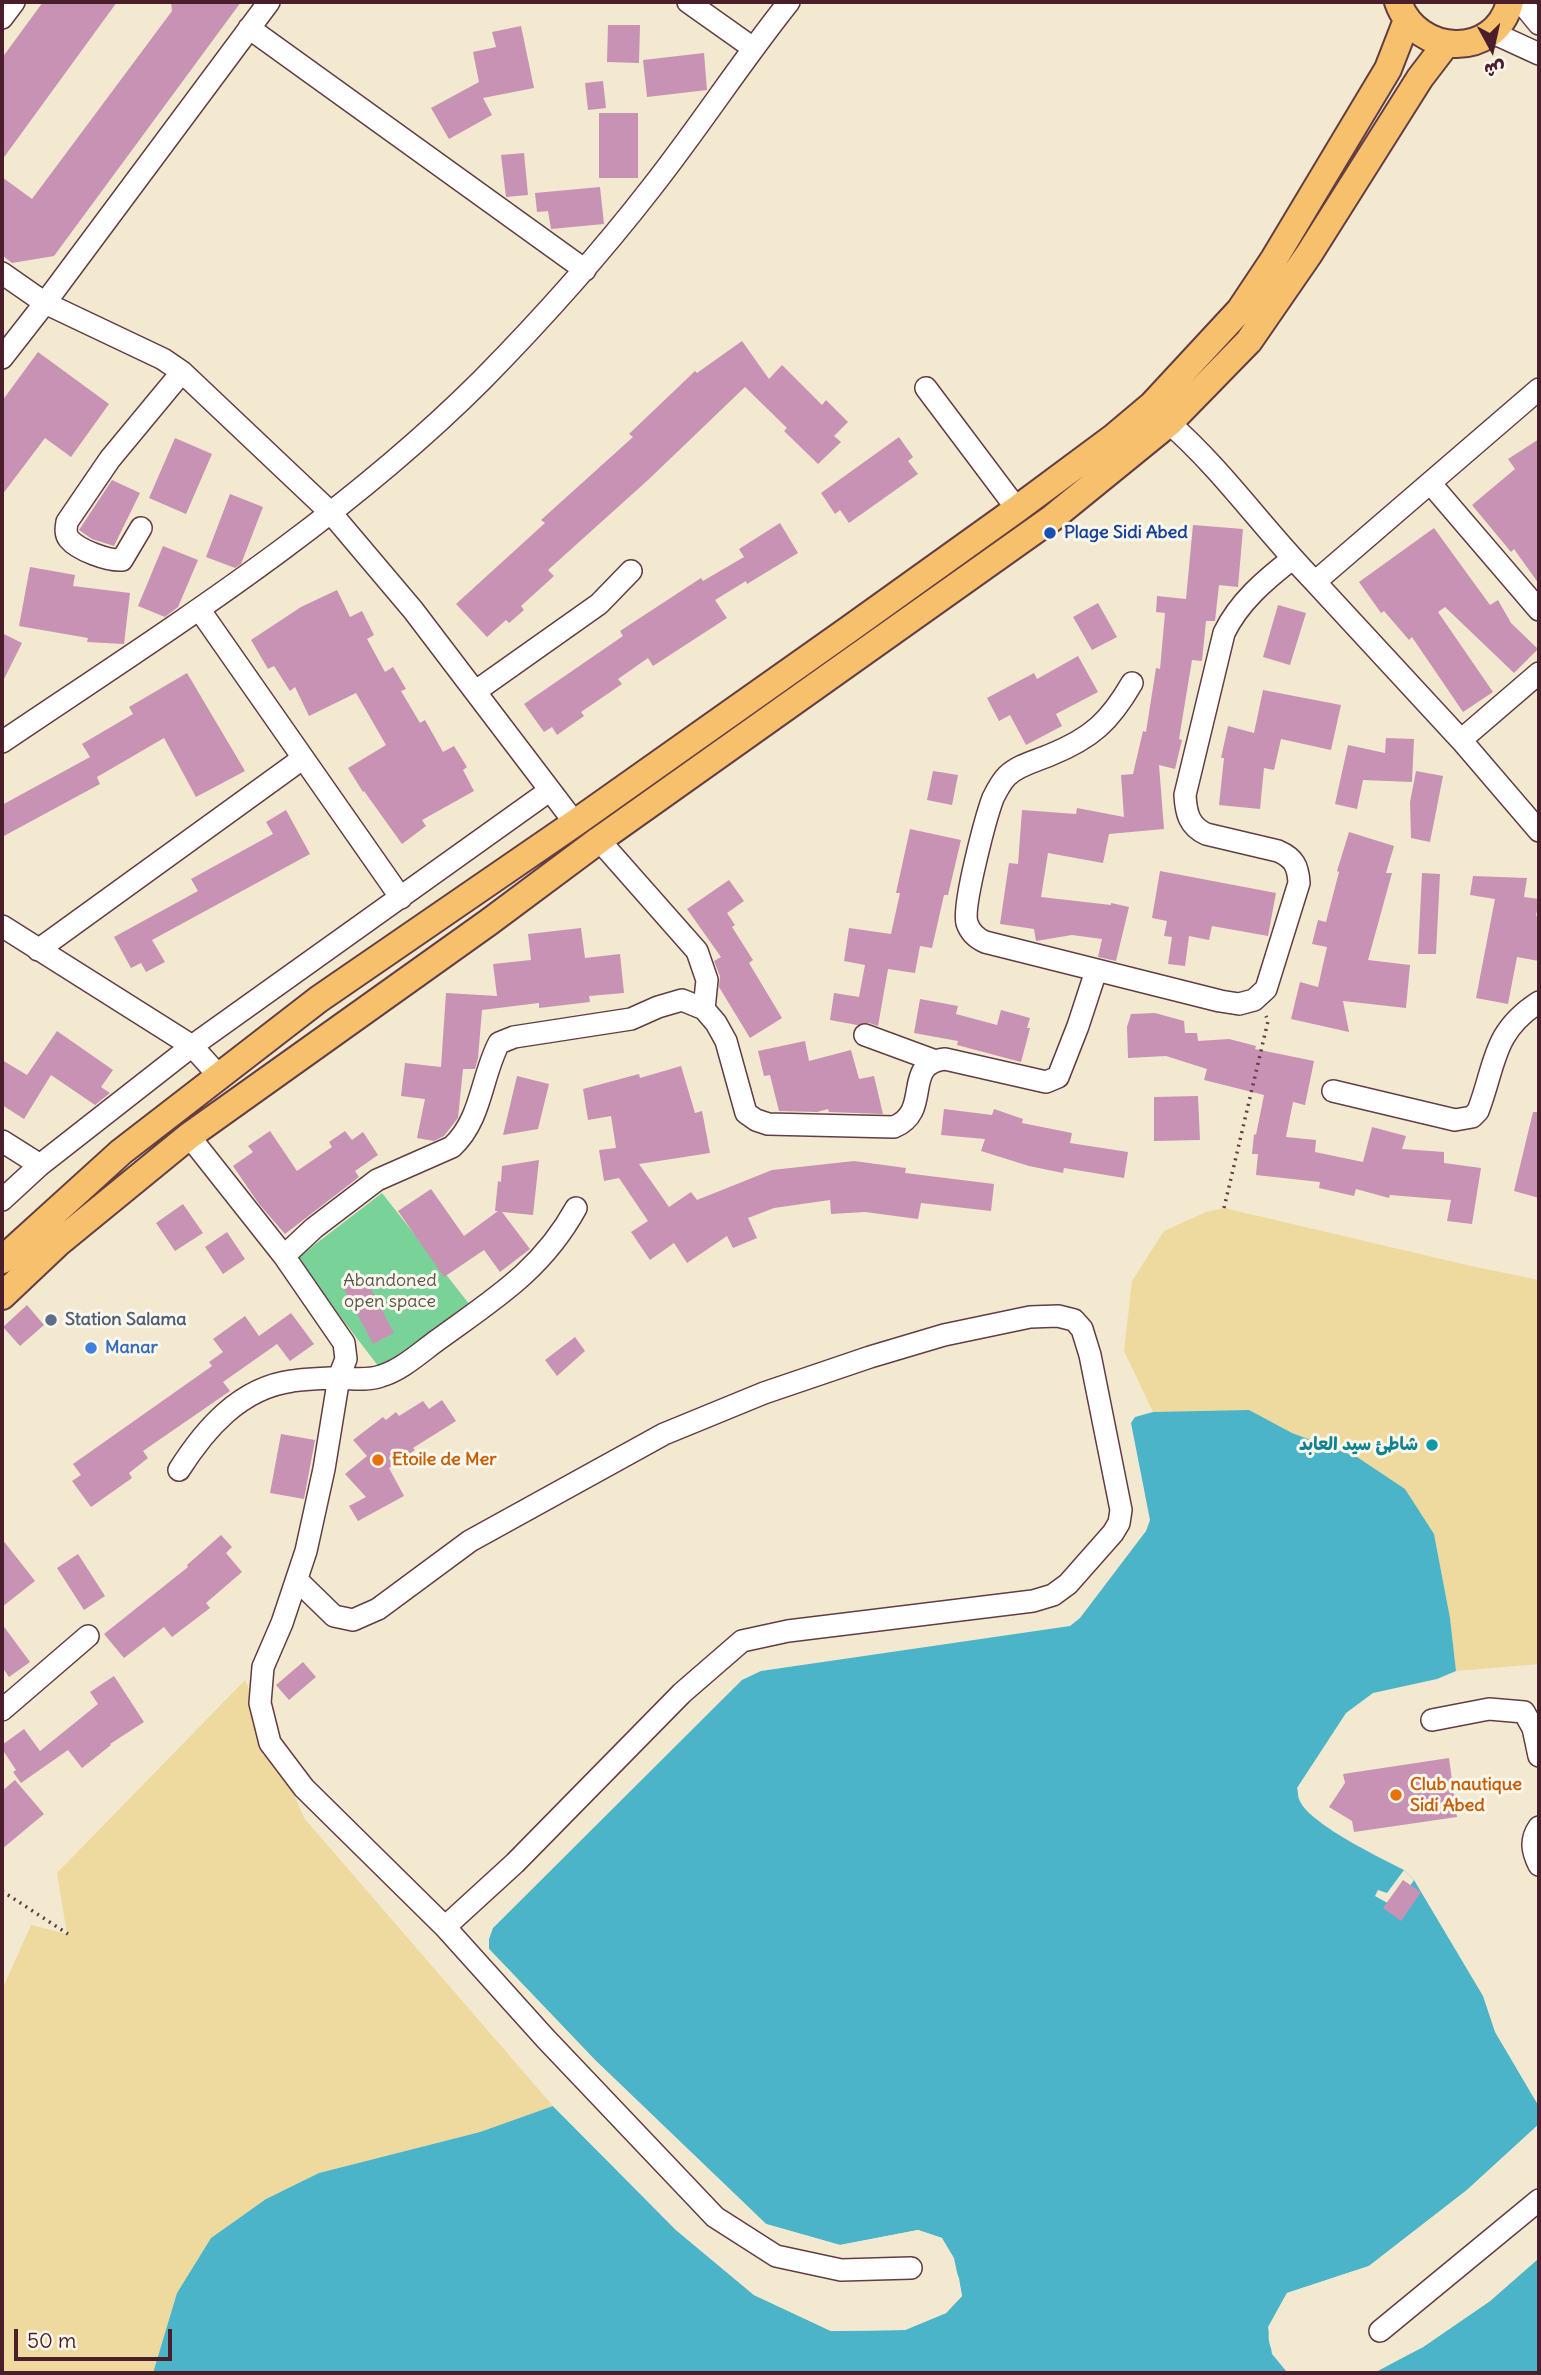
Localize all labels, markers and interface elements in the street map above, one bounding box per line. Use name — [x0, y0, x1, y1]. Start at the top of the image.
north arrow — [1457, 14, 1527, 84]
text: ش — [1483, 56, 1507, 83]
place label: Plage Sidi Abed — [1064, 522, 1188, 544]
marker: Plage Sidi Abed — [1042, 525, 1058, 541]
park label: Abandoned open space — [343, 1270, 437, 1312]
place label: Station Salama — [65, 1309, 187, 1331]
marker: Station Salama — [43, 1312, 59, 1328]
place label: Manar — [105, 1337, 158, 1359]
marker: Manar — [83, 1340, 99, 1356]
place label: شاطئ سيد العابد — [1299, 1434, 1418, 1456]
marker: شاطئ سيد العابد — [1424, 1437, 1440, 1453]
place label: Etoile de Mer — [392, 1449, 497, 1471]
marker: Etoile de Mer — [370, 1452, 386, 1468]
place label: Club nautique Sidi Abed — [1410, 1774, 1522, 1816]
marker: Club nautique Sidi Abed — [1388, 1787, 1404, 1803]
scale bar — [18, 2316, 175, 2360]
text: 50 m — [27, 2327, 76, 2354]

